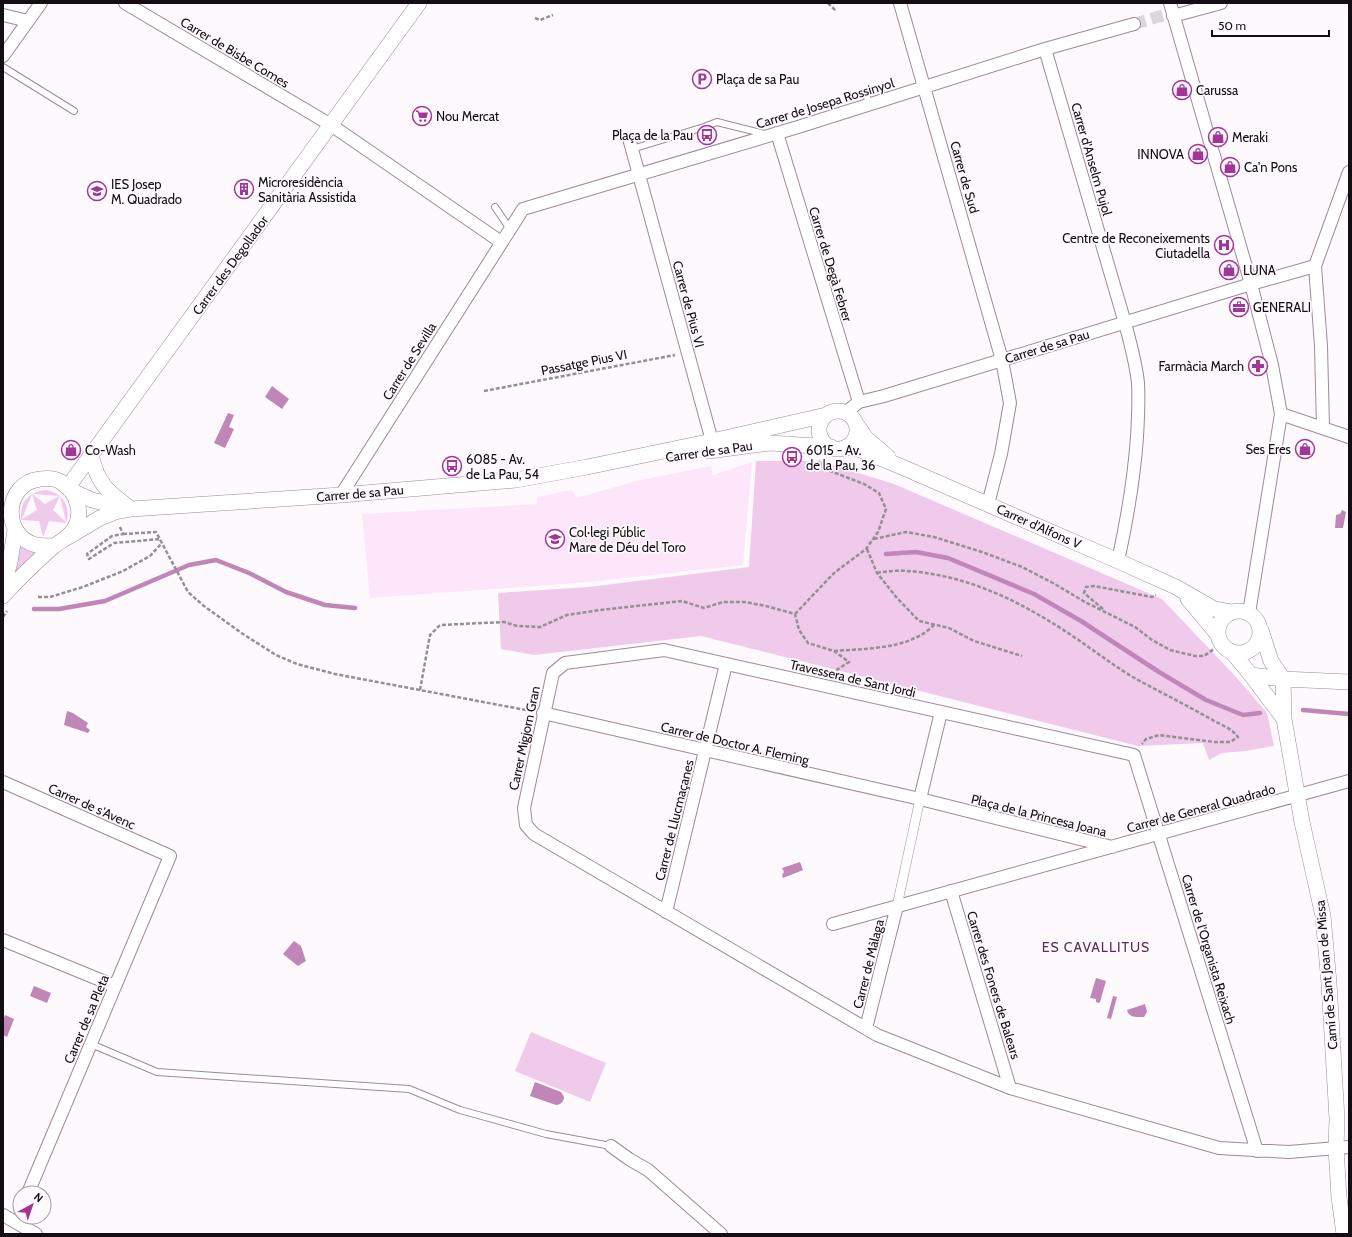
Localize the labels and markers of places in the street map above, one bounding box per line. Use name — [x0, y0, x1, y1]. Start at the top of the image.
parking icon: Plaça de sa Pau — [691, 68, 713, 90]
place label: Plaça de sa Pau — [716, 71, 800, 87]
shop icon: Carussa — [1171, 79, 1193, 101]
place label: Carussa — [1196, 82, 1239, 98]
supermarket icon: Nou Mercat — [411, 105, 433, 127]
place label: Nou Mercat — [436, 108, 500, 124]
bus stop icon: Plaça de la Pau — [696, 124, 718, 146]
shop icon: Meraki — [1207, 126, 1229, 148]
place label: Plaça de la Pau — [612, 127, 693, 143]
place label: Meraki — [1232, 129, 1268, 145]
shop icon: INNOVA — [1187, 143, 1209, 165]
place label: INNOVA — [1137, 146, 1184, 162]
shop icon: Ca'n Pons — [1219, 156, 1241, 178]
place label: Ca'n Pons — [1244, 159, 1298, 175]
place label: Microresidència Sanitària Assistida — [258, 174, 357, 205]
place label: IES Josep M. Quadrado — [111, 176, 182, 207]
building icon: Microresidència Sanitària Assistida — [233, 178, 255, 200]
school or university icon: IES Josep M. Quadrado — [86, 180, 108, 202]
place label: Centre de Reconeixements Ciutadella — [1062, 230, 1211, 261]
hospital icon: Centre de Reconeixements Ciutadella — [1213, 234, 1235, 256]
shop icon: LUNA — [1218, 259, 1240, 281]
place label: LUNA — [1243, 262, 1276, 278]
office icon: GENERALI — [1228, 296, 1250, 318]
place label: GENERALI — [1253, 299, 1311, 315]
pharmacy icon: Farmàcia March — [1247, 355, 1269, 377]
place label: Farmàcia March — [1159, 358, 1244, 374]
shop icon: Ses Eres — [1294, 438, 1316, 460]
shop icon: Co-Wash — [60, 439, 82, 461]
place label: Ses Eres — [1245, 441, 1292, 457]
place label: Co-Wash — [85, 442, 136, 458]
place label: 6015 - Av. de la Pau, 36 — [806, 442, 876, 473]
bus stop icon: 6015 - Av. de la Pau, 36 — [781, 446, 803, 468]
place label: 6085 - Av. de La Pau, 54 — [466, 451, 540, 482]
bus stop icon: 6085 - Av. de La Pau, 54 — [441, 455, 463, 477]
place label: Col·legi Públic Mare de Déu del Toro — [569, 524, 686, 555]
school or university icon: Col·legi Públic Mare de Déu del Toro — [544, 528, 566, 550]

